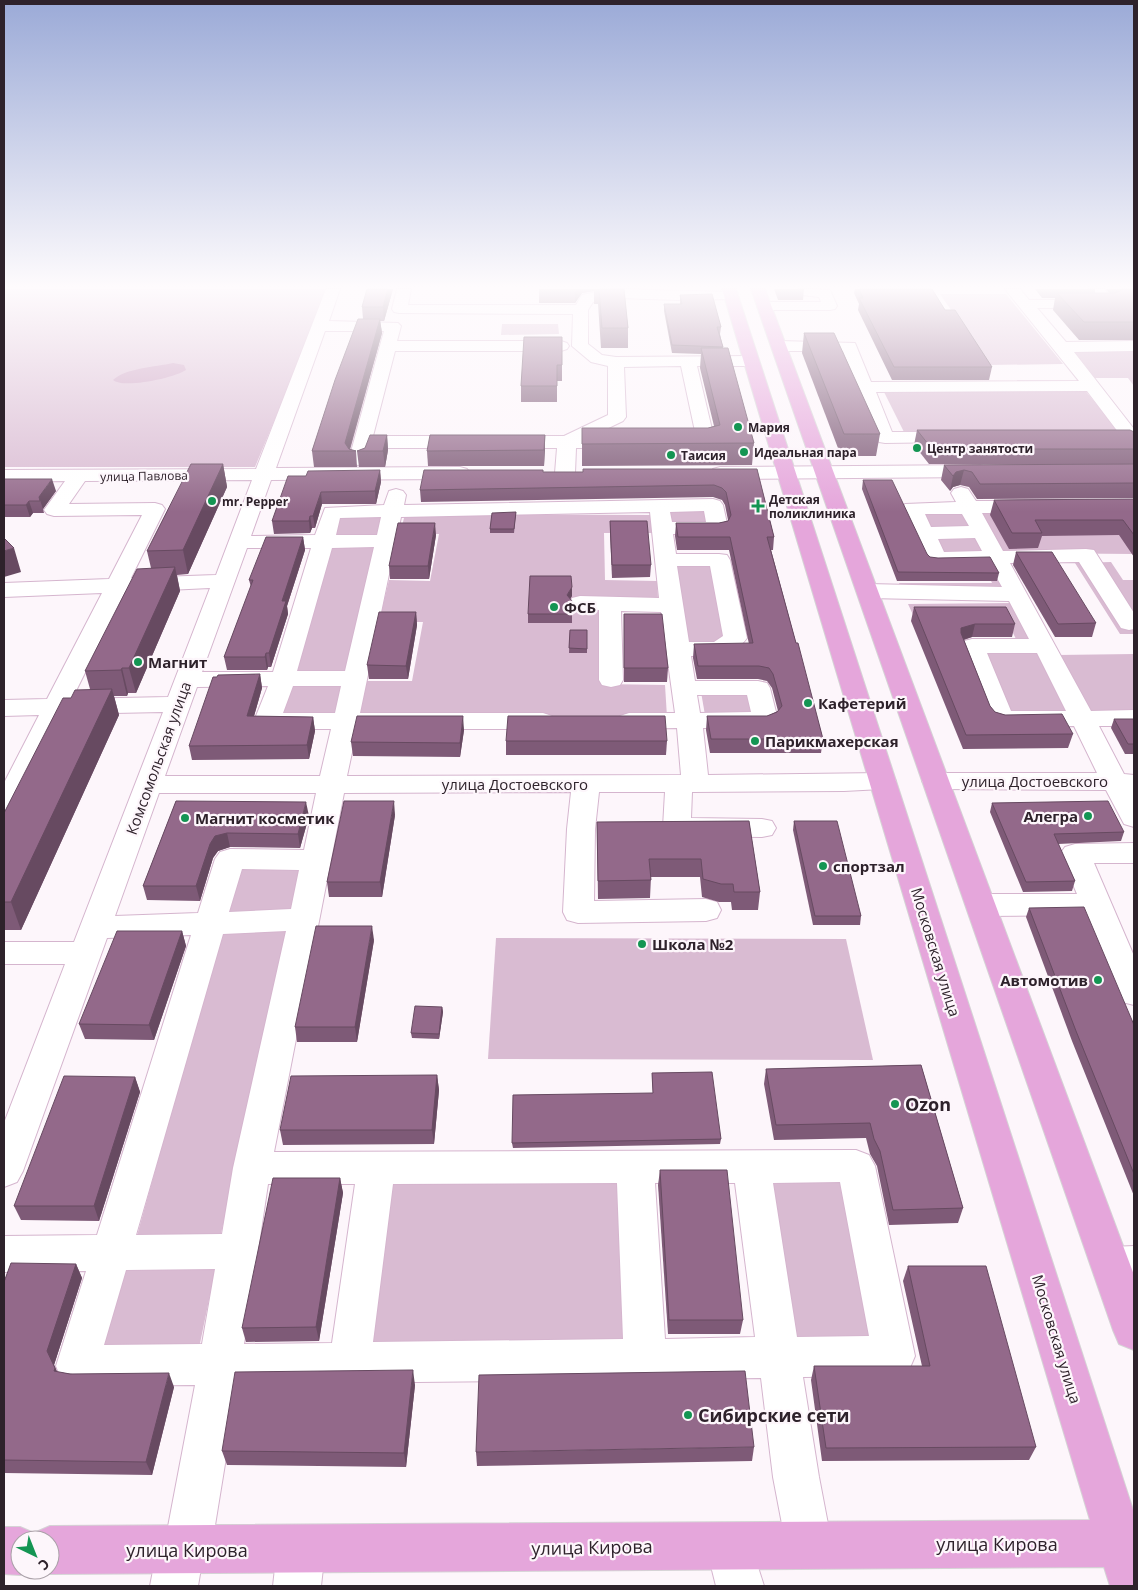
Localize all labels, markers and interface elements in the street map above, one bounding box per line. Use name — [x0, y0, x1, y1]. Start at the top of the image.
place label: Мария — [748, 419, 790, 436]
marker: Мария — [732, 421, 744, 433]
place label: Центр занятости — [927, 440, 1033, 457]
marker: Центр занятости — [911, 442, 923, 454]
place label: Идеальная пара — [754, 444, 857, 461]
marker: Идеальная пара — [738, 446, 750, 458]
place label: Таисия — [681, 447, 726, 464]
marker: Таисия — [665, 449, 677, 461]
street label: улица Павлова — [100, 467, 188, 485]
place label: Детская поликлиника — [769, 491, 856, 522]
place label: mr. Pepper — [222, 493, 289, 510]
marker: mr. Pepper — [206, 495, 218, 507]
marker: Детская поликлиника — [751, 499, 765, 513]
place label: ФСБ — [564, 597, 596, 617]
marker: ФСБ — [548, 601, 560, 613]
place label: Магнит — [148, 652, 207, 672]
marker: Магнит — [132, 656, 144, 668]
street label: Комсомольская улица — [121, 679, 195, 837]
place label: Кафетерий — [818, 693, 906, 713]
marker: Кафетерий — [802, 697, 814, 709]
place label: Парикмахерская — [765, 731, 899, 751]
marker: Парикмахерская — [749, 735, 761, 747]
street label: улица Достоевского — [962, 771, 1108, 791]
street label: улица Достоевского — [442, 774, 588, 794]
place label: Алегра — [1023, 806, 1078, 826]
place label: Магнит косметик — [195, 808, 335, 828]
marker: Алегра — [1082, 810, 1094, 822]
marker: Магнит косметик — [179, 812, 191, 824]
place label: спортзал — [833, 856, 905, 876]
marker: спортзал — [817, 860, 829, 872]
street label: Московская улица — [907, 885, 965, 1019]
place label: Школа №2 — [652, 934, 734, 954]
marker: Школа №2 — [636, 938, 648, 950]
place label: Автомотив — [1000, 970, 1088, 990]
marker: Автомотив — [1092, 974, 1104, 986]
place label: Ozon — [905, 1092, 951, 1116]
marker: Ozon — [889, 1098, 901, 1110]
street label: Московская улица — [1028, 1272, 1086, 1406]
place label: Сибирские сети — [698, 1403, 849, 1427]
marker: Сибирские сети — [682, 1409, 694, 1421]
north arrow — [10, 1530, 60, 1580]
street label: улица Кирова — [936, 1532, 1058, 1556]
street label: улица Кирова — [531, 1534, 653, 1560]
street label: улица Кирова — [126, 1538, 248, 1562]
text: С — [34, 1555, 54, 1575]

